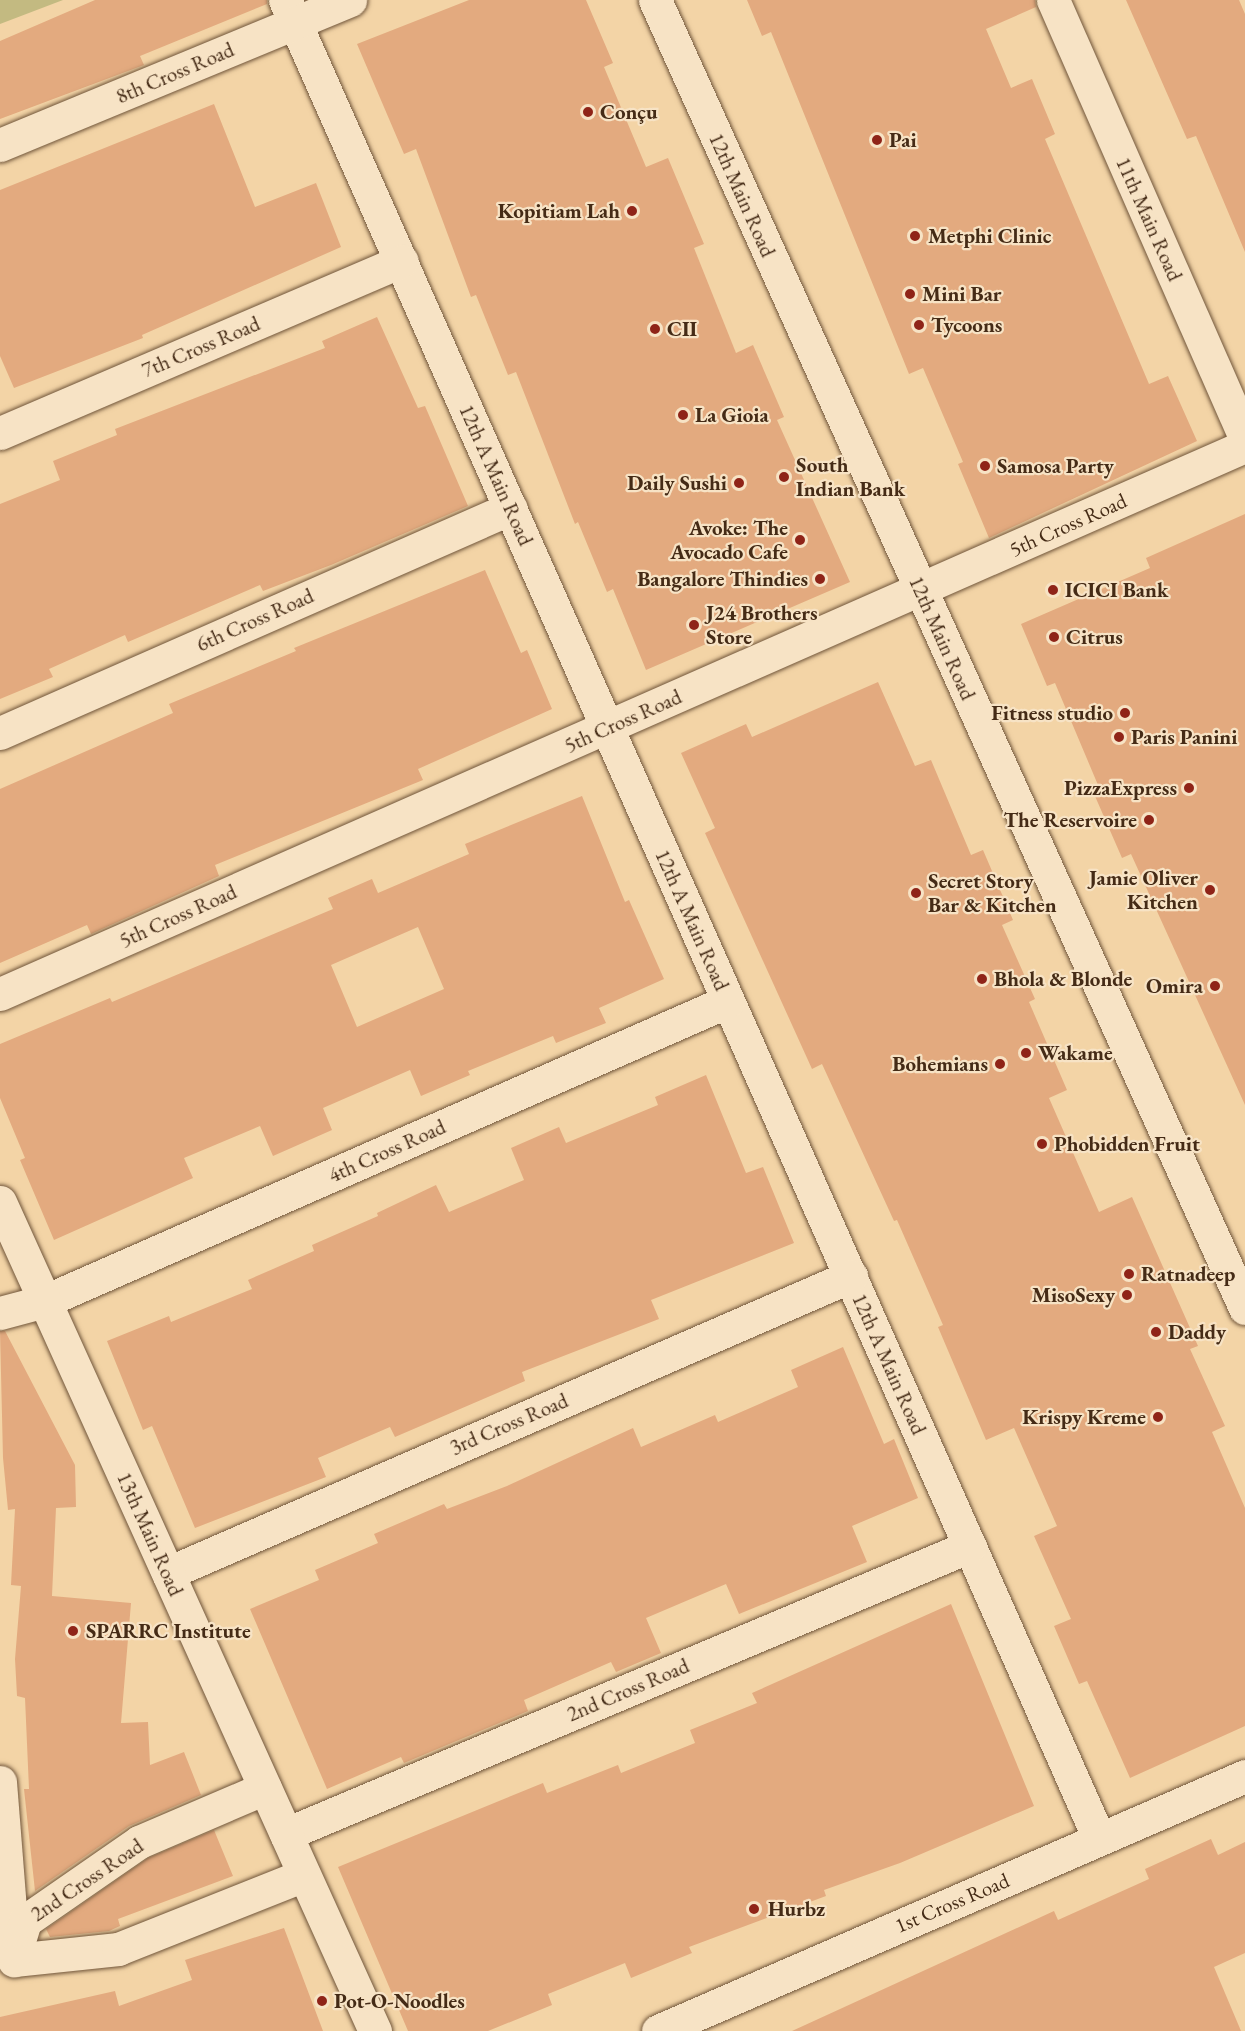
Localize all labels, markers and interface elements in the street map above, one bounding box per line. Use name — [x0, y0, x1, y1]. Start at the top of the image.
street label: 8th Cross Road — [112, 37, 238, 109]
place label: Conçu — [600, 99, 658, 125]
marker: Conçu — [581, 105, 595, 119]
place label: Pai — [889, 127, 917, 153]
street label: 12th Main Road — [703, 129, 781, 261]
marker: Pai — [870, 133, 884, 147]
street label: 11th Main Road — [1110, 153, 1188, 285]
place label: Kopitiam Lah — [498, 198, 620, 224]
marker: Kopitiam Lah — [625, 204, 639, 218]
place label: Metphi Clinic — [928, 223, 1051, 249]
marker: Metphi Clinic — [906, 227, 924, 245]
place label: Mini Bar — [922, 281, 1002, 307]
marker: Mini Bar — [903, 287, 917, 301]
street label: 7th Cross Road — [138, 311, 264, 383]
place label: Tycoons — [931, 312, 1002, 338]
place label: CII — [667, 316, 697, 342]
marker: Tycoons — [912, 318, 926, 332]
marker: CII — [648, 322, 662, 336]
street label: 12th A Main Road — [454, 401, 538, 549]
place label: La Gioia — [695, 402, 769, 428]
marker: La Gioia — [676, 408, 690, 422]
place label: South Indian Bank — [796, 452, 905, 502]
place label: Samosa Party — [997, 453, 1114, 479]
marker: Samosa Party — [978, 459, 992, 473]
place label: Daily Sushi — [627, 470, 727, 496]
marker: South Indian Bank — [777, 470, 791, 484]
marker: Daily Sushi — [732, 476, 746, 490]
street label: 5th Cross Road — [1005, 488, 1131, 562]
place label: Avoke: The Avocado Cafe — [670, 515, 788, 565]
marker: Avoke: The Avocado Cafe — [793, 533, 807, 547]
place label: Bangalore Thindies — [637, 566, 808, 592]
marker: Bangalore Thindies — [813, 572, 827, 586]
street label: 12th Main Road — [903, 572, 981, 704]
place label: ICICI Bank — [1065, 577, 1168, 603]
street label: 6th Cross Road — [192, 583, 318, 657]
marker: ICICI Bank — [1046, 583, 1060, 597]
place label: J24 Brothers Store — [706, 600, 818, 650]
marker: J24 Brothers Store — [687, 618, 701, 632]
place label: Citrus — [1066, 624, 1123, 650]
marker: Citrus — [1047, 630, 1061, 644]
street label: 5th Cross Road — [560, 684, 686, 758]
place label: Fitness studio — [991, 700, 1113, 726]
marker: Fitness studio — [1118, 706, 1132, 720]
place label: Paris Panini — [1131, 724, 1237, 750]
marker: Paris Panini — [1112, 730, 1126, 744]
place label: PizzaExpress — [1064, 775, 1177, 801]
marker: PizzaExpress — [1182, 781, 1196, 795]
place label: The Reservoire — [1003, 807, 1137, 833]
marker: The Reservoire — [1142, 813, 1156, 827]
street label: 12th A Main Road — [650, 846, 734, 994]
place label: Jamie Oliver Kitchen — [1089, 865, 1198, 915]
place label: Secret Story Bar & Kitchen — [928, 868, 1057, 918]
street label: 5th Cross Road — [115, 879, 241, 953]
marker: Jamie Oliver Kitchen — [1203, 883, 1217, 897]
marker: Secret Story Bar & Kitchen — [909, 886, 923, 900]
place label: Bhola & Blonde — [994, 966, 1132, 992]
marker: Bhola & Blonde — [975, 972, 989, 986]
place label: Omira — [1146, 973, 1203, 999]
marker: Omira — [1208, 979, 1222, 993]
place label: Wakame — [1038, 1040, 1113, 1066]
marker: Wakame — [1019, 1046, 1033, 1060]
place label: Bohemians — [892, 1051, 988, 1077]
marker: Bohemians — [993, 1057, 1007, 1071]
street label: 4th Cross Road — [324, 1114, 450, 1188]
place label: Phobidden Fruit — [1054, 1131, 1200, 1157]
marker: Phobidden Fruit — [1035, 1137, 1049, 1151]
place label: Ratnadeep — [1141, 1261, 1235, 1287]
marker: Ratnadeep — [1122, 1267, 1136, 1281]
place label: MisoSexy — [1032, 1282, 1115, 1308]
marker: MisoSexy — [1120, 1288, 1134, 1302]
street label: 12th A Main Road — [847, 1290, 931, 1438]
place label: Daddy — [1168, 1319, 1226, 1345]
marker: Daddy — [1149, 1325, 1163, 1339]
street label: 3rd Cross Road — [446, 1388, 572, 1460]
place label: Krispy Kreme — [1022, 1404, 1146, 1430]
marker: Krispy Kreme — [1151, 1410, 1165, 1424]
street label: 13th Main Road — [111, 1468, 189, 1600]
place label: SPARRC Institute — [86, 1618, 251, 1644]
marker: SPARRC Institute — [64, 1622, 82, 1640]
street label: 2nd Cross Road — [563, 1653, 693, 1727]
street label: 2nd Cross Road — [26, 1833, 148, 1927]
street label: 1st Cross Road — [891, 1868, 1013, 1938]
place label: Hurbz — [768, 1896, 825, 1922]
marker: Hurbz — [745, 1900, 763, 1918]
place label: Pot-O-Noodles — [334, 1988, 465, 2014]
marker: Pot-O-Noodles — [315, 1994, 329, 2008]

